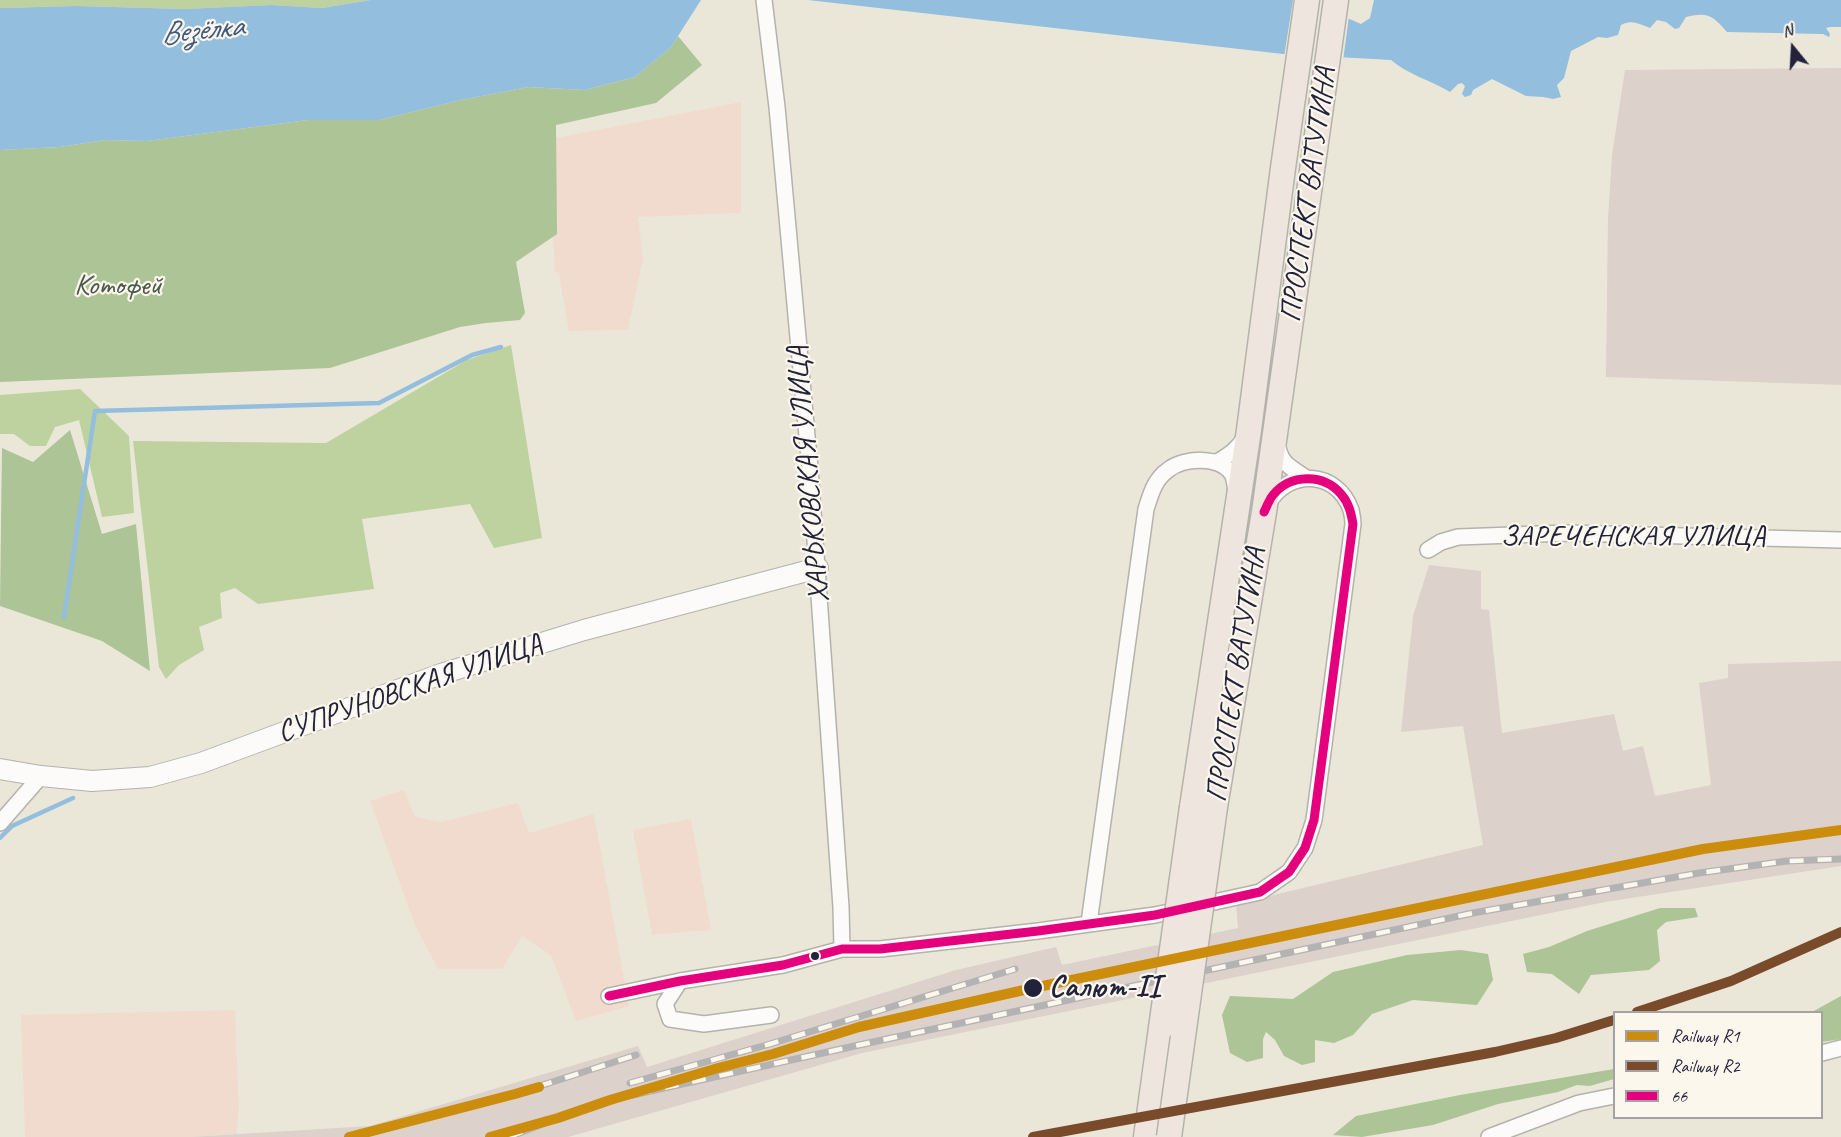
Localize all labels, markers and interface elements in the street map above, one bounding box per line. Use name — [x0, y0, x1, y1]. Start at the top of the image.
water label: Везёлка — [159, 8, 245, 54]
north arrow — [1763, 18, 1823, 78]
text: N — [1780, 20, 1795, 42]
street label: ПРОСПЕКТ ВАТУТИНА — [1273, 65, 1345, 325]
park label: Котофей — [74, 268, 162, 304]
street label: ХАРЬКОВСКАЯ УЛИЦА — [780, 344, 838, 604]
street label: ЗАРЕЧЕНСКАЯ УЛИЦА — [1500, 519, 1766, 555]
street label: ПРОСПЕКТ ВАТУТИНА — [1199, 546, 1275, 804]
street label: СУПРУНОВСКАЯ УЛИЦА — [273, 627, 547, 751]
unlabelled marker — [809, 950, 821, 962]
place label: Салют-II — [1049, 970, 1161, 1006]
marker: Салют-II — [1022, 977, 1044, 999]
legend — [1613, 1011, 1823, 1119]
text: Railway R1 — [1671, 1025, 1740, 1047]
text: Railway R2 — [1671, 1055, 1740, 1077]
text: 66 — [1671, 1085, 1687, 1107]

